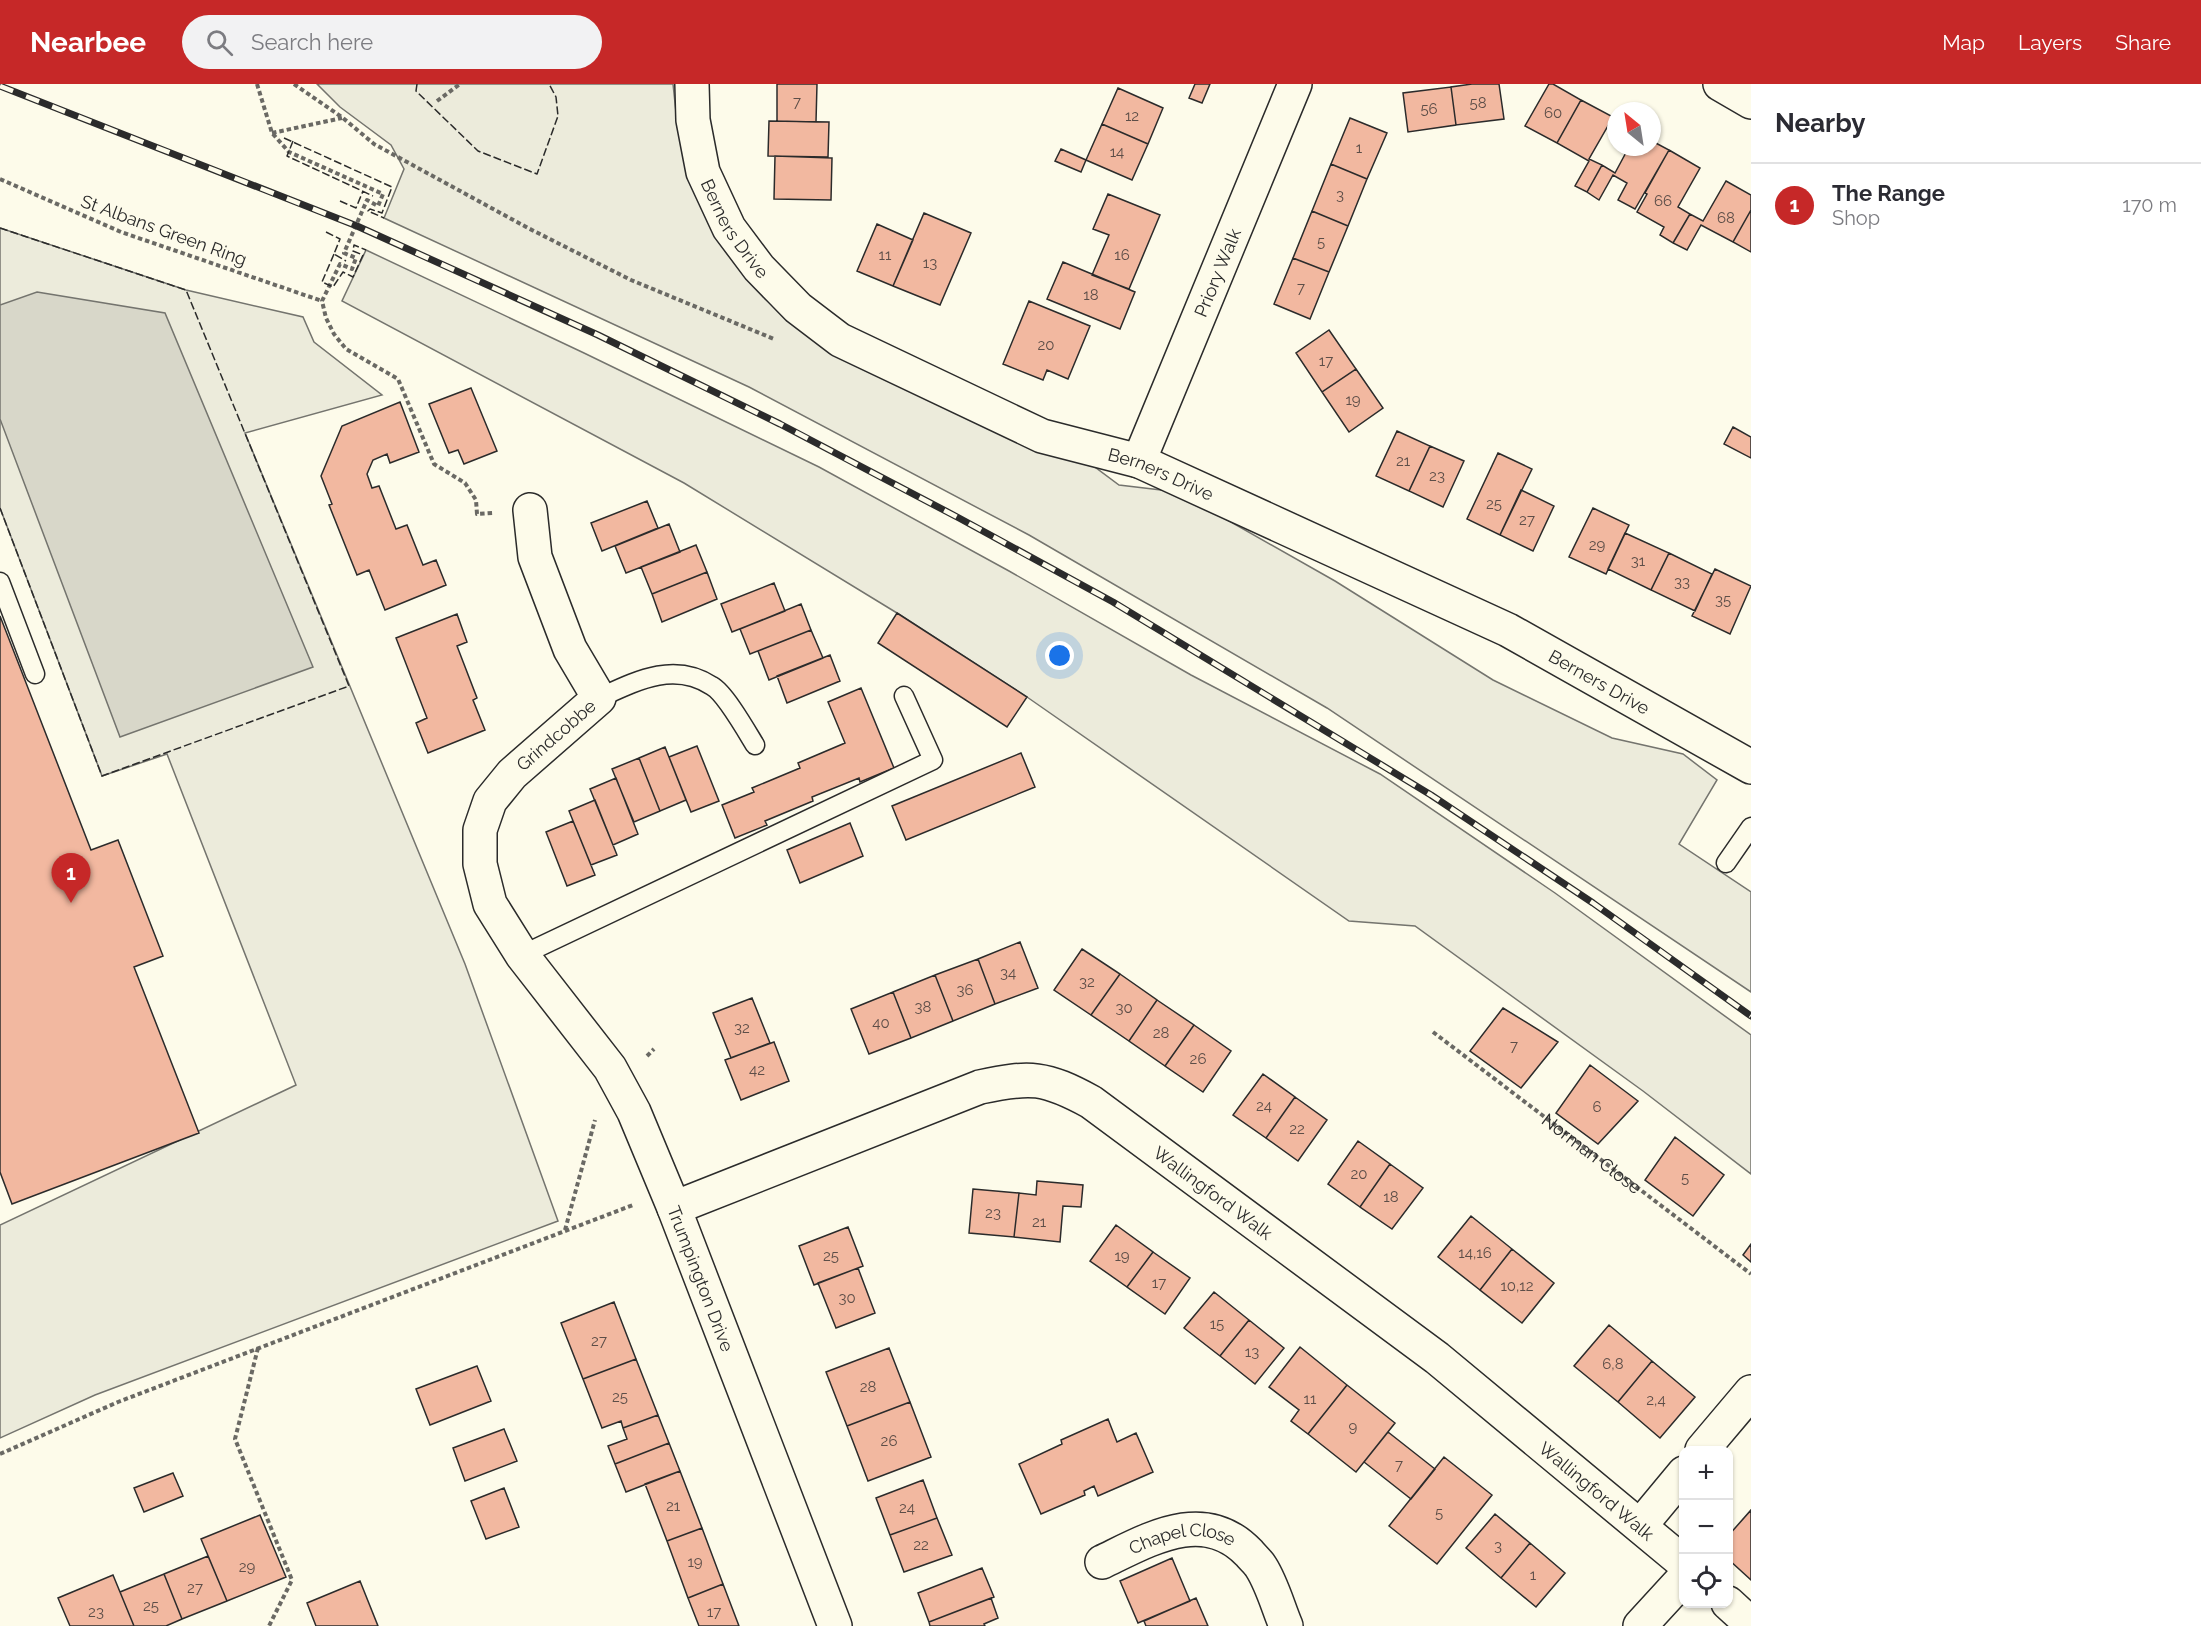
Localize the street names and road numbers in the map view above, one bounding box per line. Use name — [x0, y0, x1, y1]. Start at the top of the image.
street label: Berners Drive — [697, 175, 774, 283]
street label: St Albans Green Ring — [78, 190, 250, 270]
street label: Priory Walk — [1189, 225, 1245, 320]
street label: Berners Drive — [1106, 443, 1217, 504]
street label: Berners Drive — [1545, 645, 1654, 719]
street label: Grindcobbe — [512, 695, 600, 775]
street label: Norman Close — [1538, 1109, 1646, 1198]
street label: Wallingford Walk — [1150, 1142, 1277, 1244]
street label: Trumpington Drive — [664, 1203, 739, 1355]
street label: Wallingford Walk — [1535, 1437, 1659, 1545]
street label: Chapel Close — [1125, 1519, 1240, 1558]

